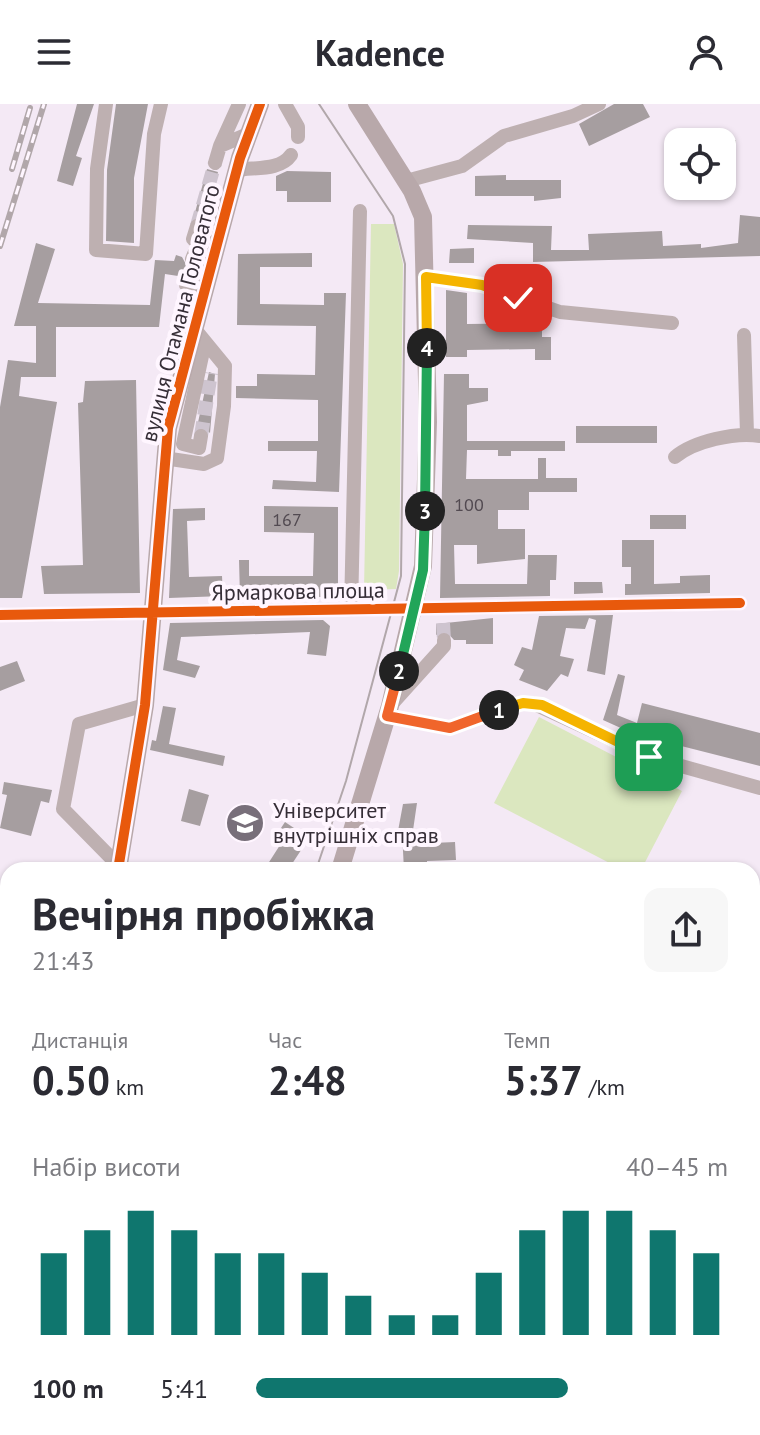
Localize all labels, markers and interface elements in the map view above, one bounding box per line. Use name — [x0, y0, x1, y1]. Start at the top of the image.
text: Kadence — [315, 29, 445, 76]
icon: menu — [32, 30, 76, 74]
icon: person — [684, 30, 728, 74]
map controls — [664, 128, 736, 200]
button: locate — [664, 128, 736, 200]
street label: вулиця Отамана Головатого — [134, 181, 226, 445]
pin — [484, 264, 552, 332]
icon: check — [496, 276, 540, 320]
pin: 4 — [407, 328, 447, 368]
text: 4 — [421, 334, 433, 362]
pin: 3 — [405, 491, 445, 531]
house number: 100 — [454, 493, 484, 516]
text: 3 — [419, 497, 431, 525]
house number: 167 — [272, 508, 302, 531]
street label: Ярмаркова площа — [211, 575, 385, 607]
pin: 2 — [379, 651, 419, 691]
text: 2 — [393, 657, 405, 685]
pin: 1 — [479, 690, 519, 730]
text: 1 — [493, 696, 505, 724]
pin — [615, 723, 683, 791]
icon: arrive — [627, 735, 671, 779]
place label: Університет внутрішніх справ — [273, 796, 439, 849]
school or university icon: Університет внутрішніх справ — [224, 802, 266, 844]
text: Вечірня пробіжка — [32, 885, 375, 942]
button: share — [644, 888, 728, 972]
text: 21:43 — [32, 944, 94, 977]
text: Дистанція — [32, 1026, 128, 1054]
text: Час — [268, 1026, 302, 1054]
text: Темп — [504, 1026, 551, 1054]
text: 0.50 — [32, 1054, 110, 1106]
text: 2:48 — [268, 1054, 347, 1106]
text: 5:37 — [504, 1054, 583, 1106]
text: km — [110, 1073, 144, 1101]
text: /km — [583, 1073, 625, 1101]
text: Набір висоти — [32, 1150, 181, 1183]
text: 40–45 m — [626, 1150, 728, 1183]
text: 100 m — [32, 1372, 104, 1405]
text: 5:41 — [160, 1372, 208, 1405]

